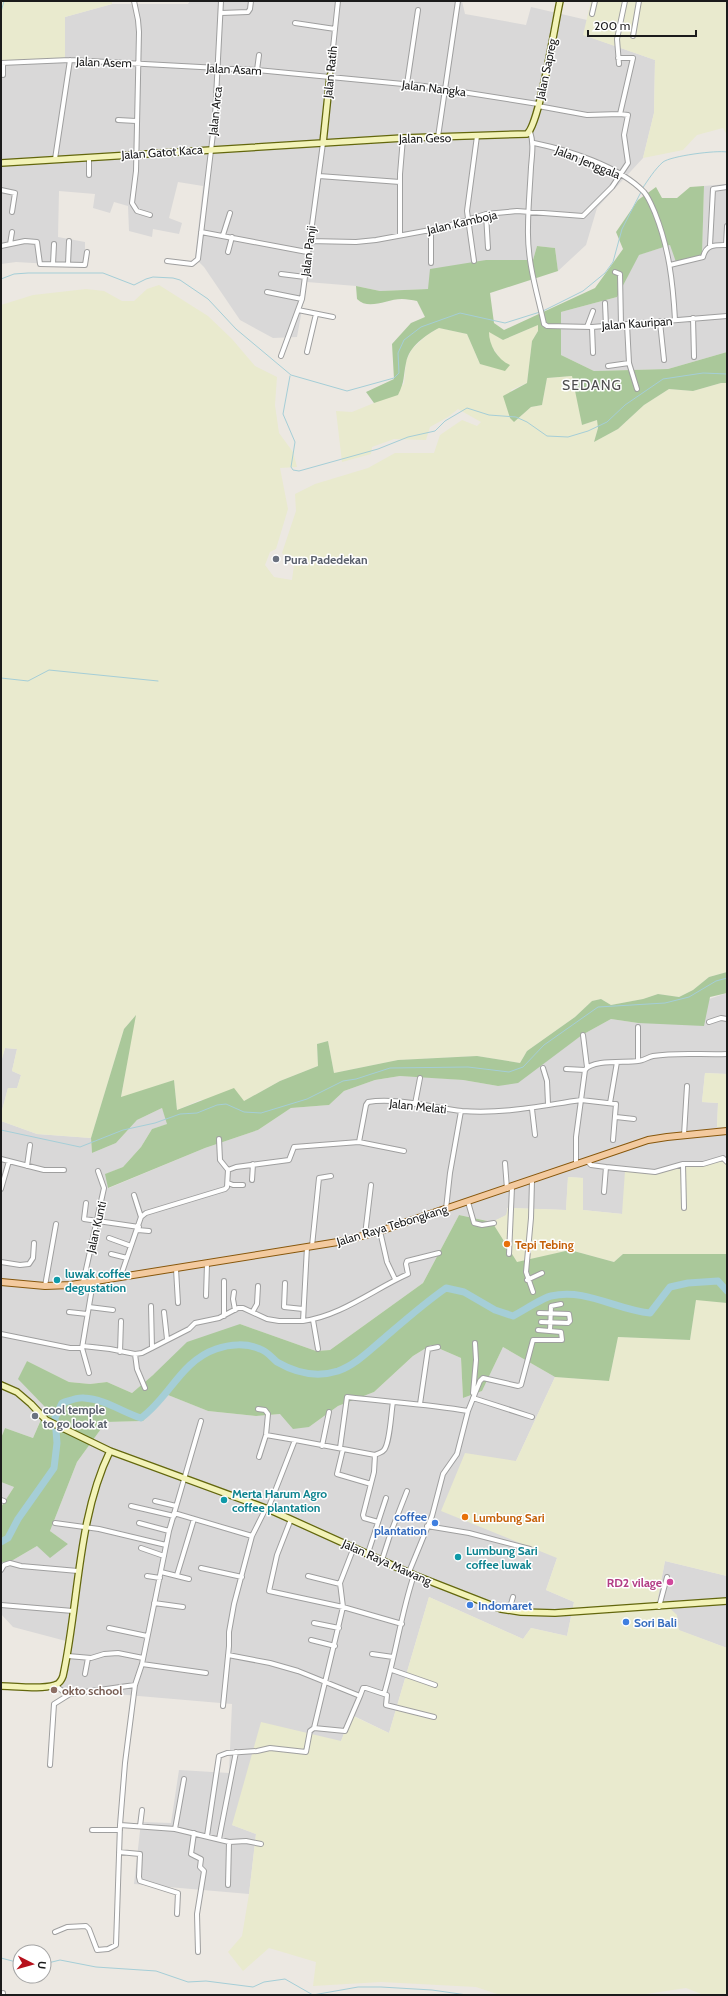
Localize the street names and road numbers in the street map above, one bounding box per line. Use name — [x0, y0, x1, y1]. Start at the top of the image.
street label: Jalan Sapreg — [532, 36, 560, 102]
street label: Jalan Ratih — [320, 45, 340, 100]
street label: Jalan Asem — [75, 53, 132, 70]
street label: Jalan Asam — [205, 60, 262, 78]
street label: Jalan Nangka — [400, 76, 467, 99]
street label: Jalan Arca — [205, 86, 225, 137]
street label: Jalan Geso — [398, 130, 452, 146]
street label: Jalan Gatot Kaca — [120, 142, 203, 162]
street label: Jalan Jenggala — [552, 142, 623, 182]
street label: Jalan Kamboja — [425, 207, 499, 238]
street label: Jalan Panji — [297, 225, 319, 278]
street label: Jalan Kauripan — [600, 313, 673, 333]
street label: Jalan Melati — [388, 1095, 447, 1116]
street label: Jalan Kunti — [83, 1200, 109, 1255]
street label: Jalan Raya Tebongkang — [334, 1201, 450, 1249]
street label: Jalan Raya Mawang — [339, 1535, 435, 1589]

